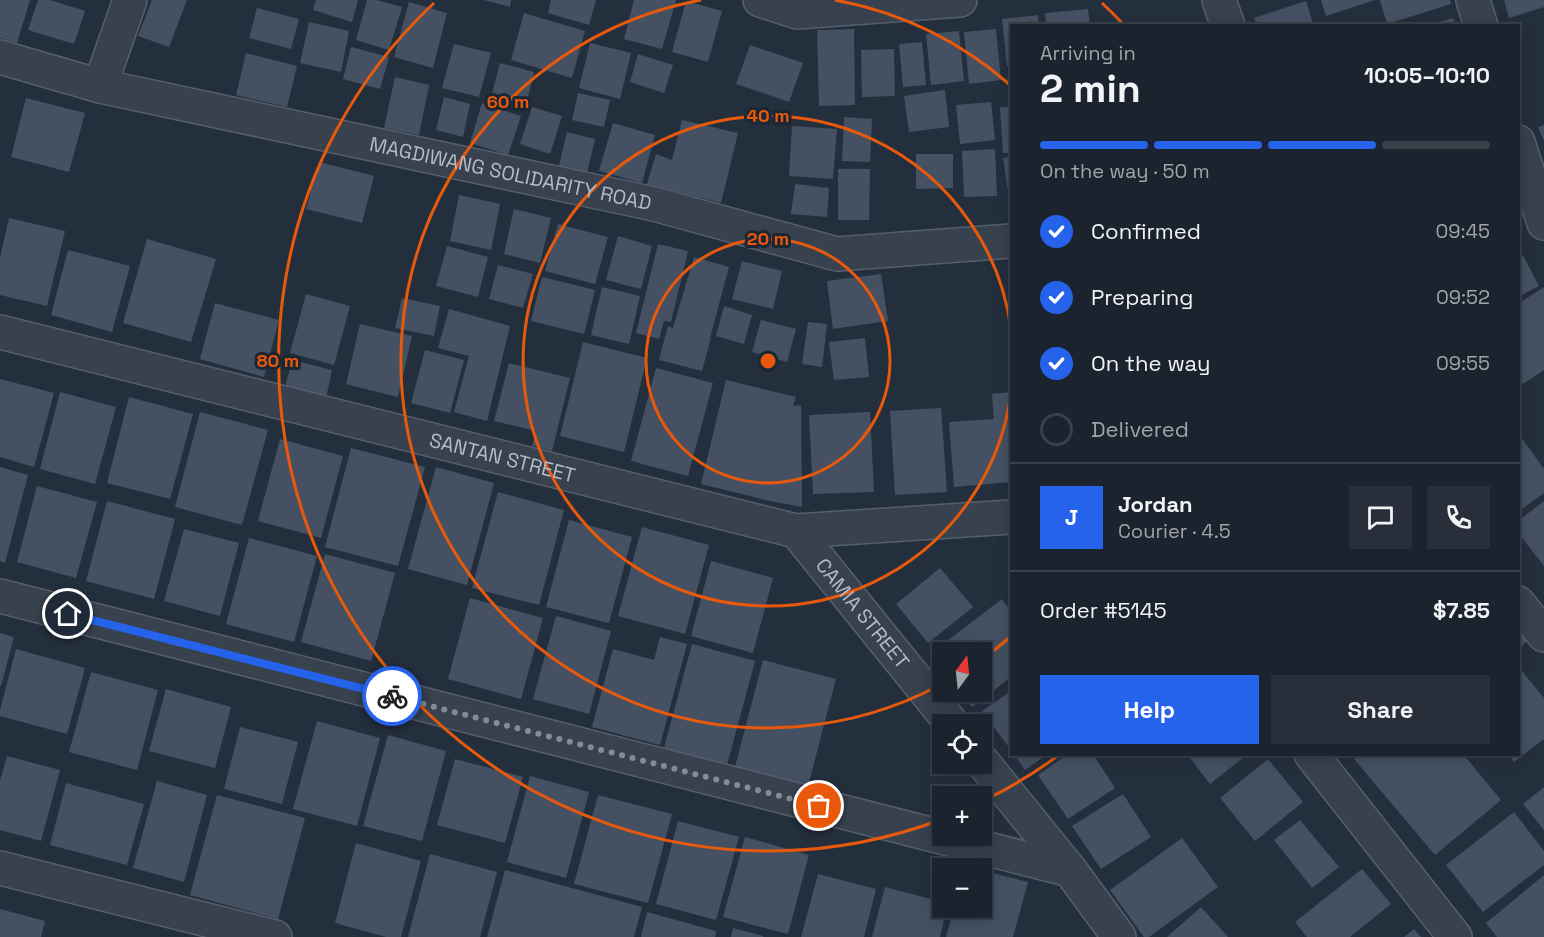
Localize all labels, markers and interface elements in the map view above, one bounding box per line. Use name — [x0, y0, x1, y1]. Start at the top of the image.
text: Arriving in — [1040, 40, 1136, 66]
text: 10:05–10:10 — [1364, 61, 1490, 89]
text: 2 min — [1040, 64, 1141, 113]
text: 60 m — [487, 90, 529, 113]
text: 40 m — [746, 104, 790, 127]
street label: MAGDIWANG SOLIDARITY ROAD — [367, 131, 654, 216]
text: On the way · 50 m — [1040, 158, 1210, 184]
icon: check — [1040, 215, 1073, 248]
text: Confirmed — [1091, 217, 1201, 245]
text: 09:45 — [1435, 218, 1490, 244]
text: 20 m — [747, 227, 789, 250]
icon: check — [1040, 281, 1073, 314]
text: Preparing — [1091, 283, 1193, 311]
text: 09:52 — [1436, 284, 1490, 310]
icon: check — [1040, 347, 1073, 380]
text: 80 m — [257, 349, 299, 372]
text: On the way — [1091, 349, 1210, 377]
text: 09:55 — [1436, 350, 1490, 376]
centre of rings — [758, 351, 778, 371]
text: Delivered — [1091, 415, 1189, 443]
street label: SANTAN STREET — [427, 427, 579, 488]
button: chat — [1349, 486, 1412, 549]
button: phone — [1427, 486, 1490, 549]
text: Jordan — [1118, 490, 1193, 518]
text: J — [1065, 503, 1078, 531]
text: Courier · 4.5 — [1118, 518, 1231, 544]
street label: CAMIA STREET — [810, 553, 915, 674]
pin — [42, 588, 93, 639]
text: Order #5145 — [1040, 596, 1167, 624]
text: $7.85 — [1433, 596, 1490, 624]
icon: home — [51, 597, 84, 630]
north arrow — [932, 642, 992, 702]
map controls — [932, 642, 992, 918]
courier — [362, 666, 422, 726]
button: Help — [1040, 675, 1259, 744]
button: Share — [1271, 675, 1490, 744]
icon: bike — [376, 680, 409, 713]
button: locate — [932, 714, 992, 774]
pin — [793, 780, 844, 831]
button: + — [932, 786, 992, 846]
icon: bag — [802, 789, 835, 822]
button: − — [932, 858, 992, 918]

